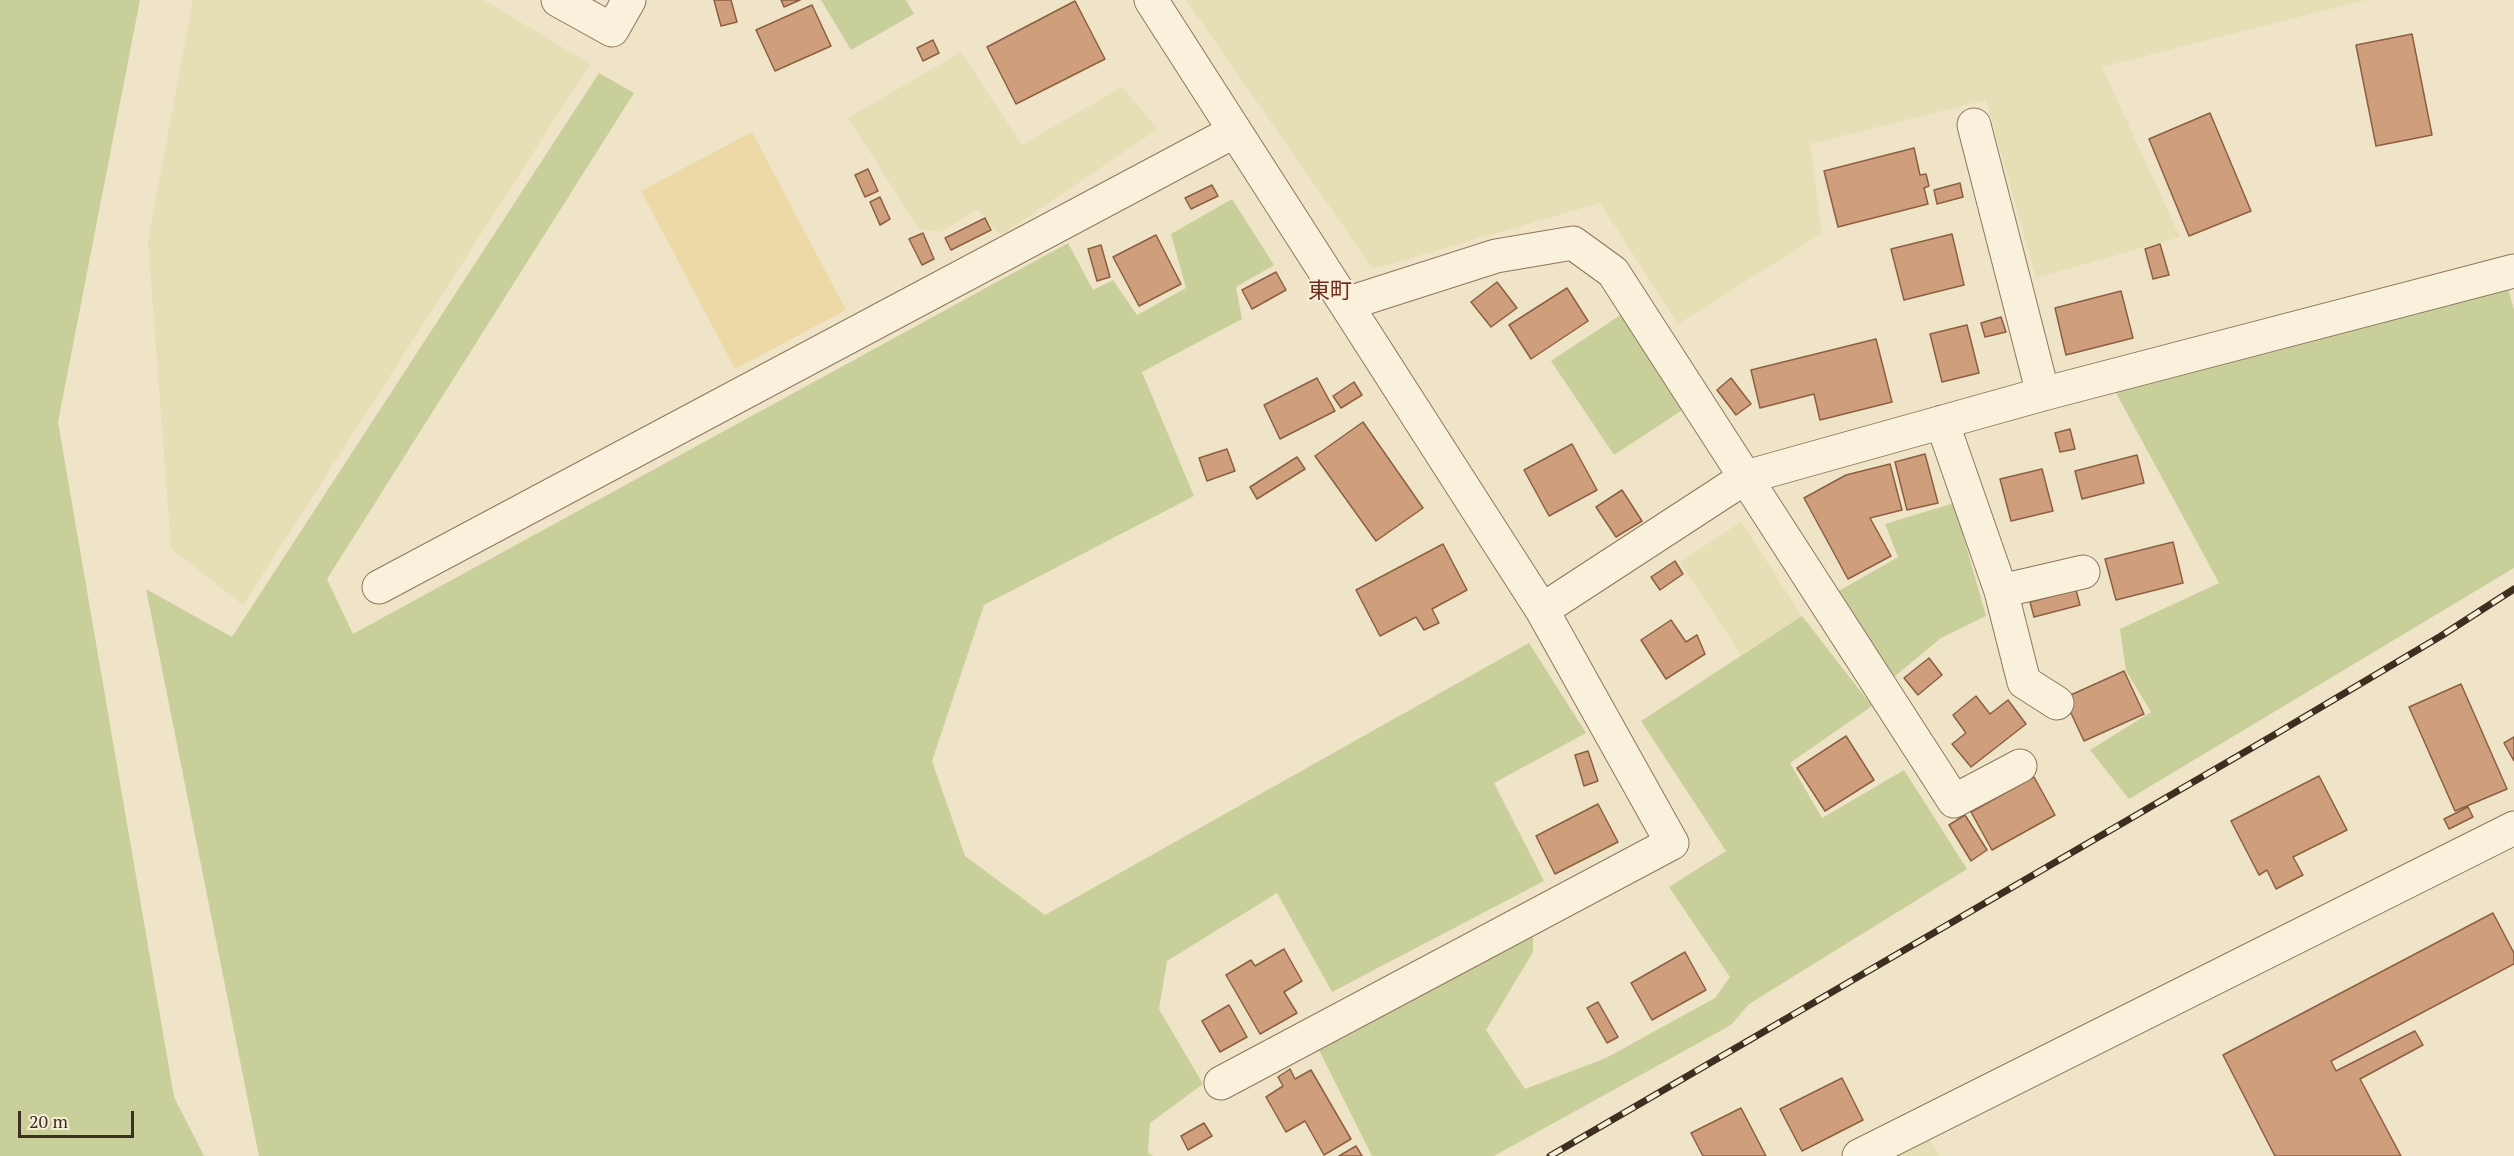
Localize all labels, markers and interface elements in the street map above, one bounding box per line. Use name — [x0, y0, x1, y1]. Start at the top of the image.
district label: 東町 — [1308, 279, 1352, 305]
scale bar — [21, 1099, 136, 1137]
text: 20 m — [29, 1109, 68, 1133]

